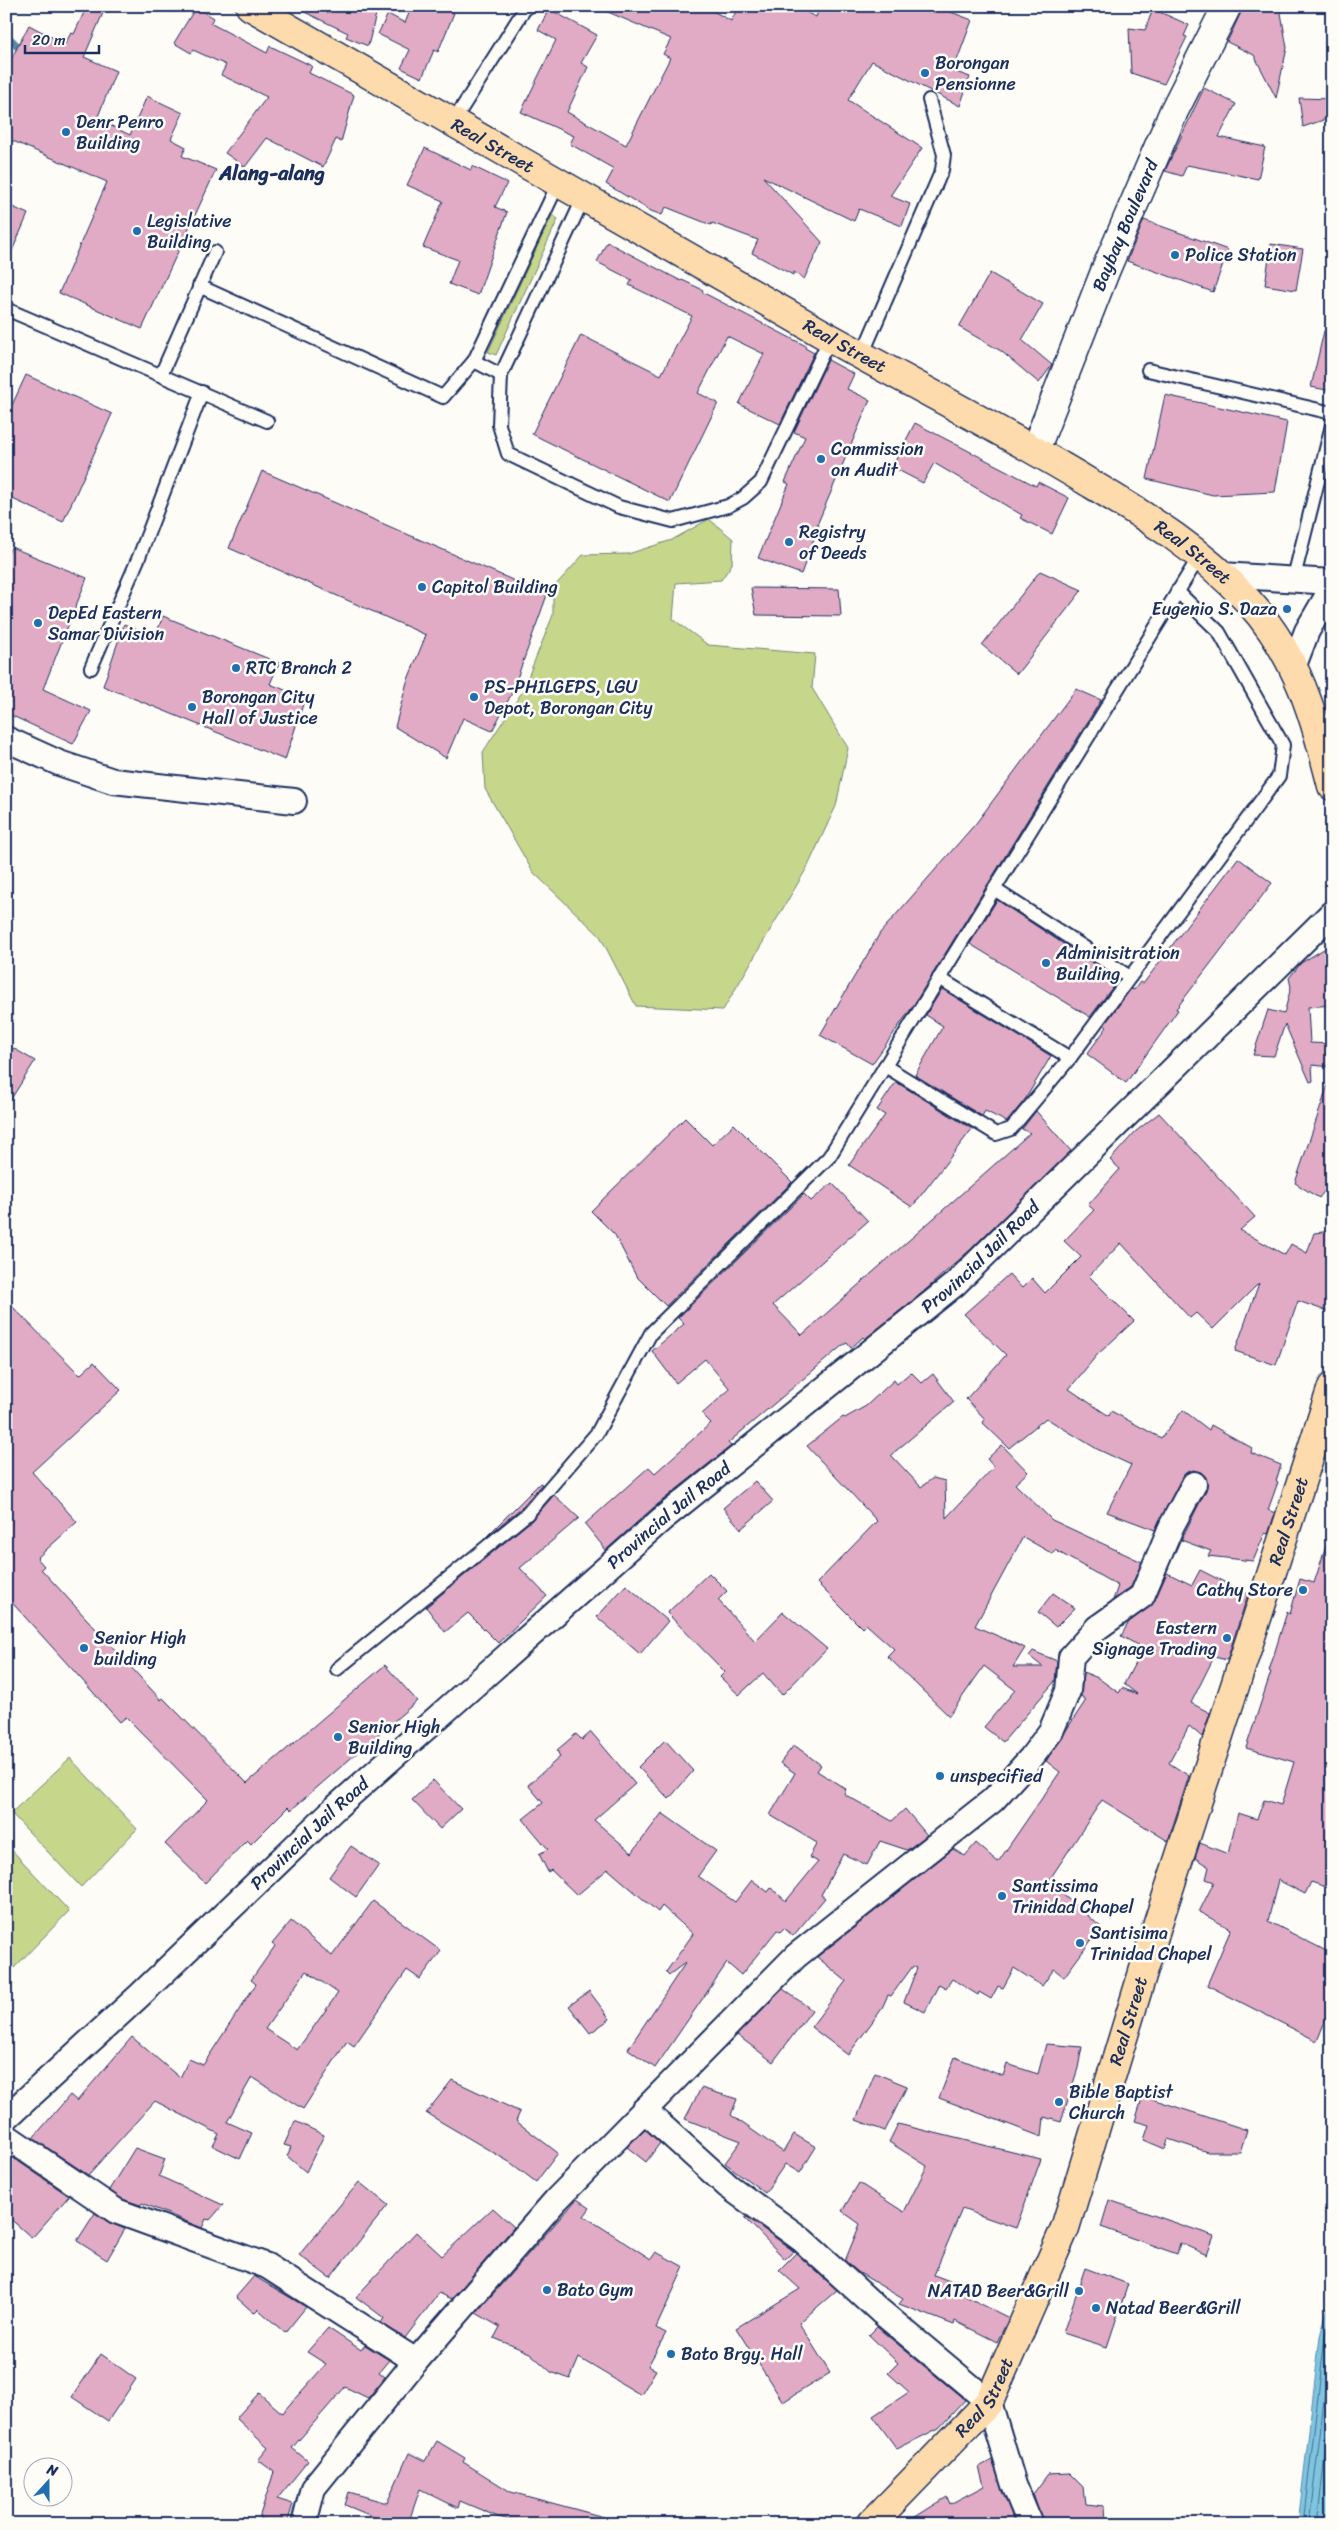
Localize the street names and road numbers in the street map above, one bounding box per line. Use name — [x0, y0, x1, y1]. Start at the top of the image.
street label: Real Street — [445, 109, 541, 182]
street label: Baybay Boulevard — [1083, 153, 1168, 296]
street label: Real Street — [797, 310, 892, 382]
street label: Real Street — [1148, 511, 1239, 593]
street label: Provincial Jail Road — [914, 1191, 1049, 1322]
street label: Provincial Jail Road — [599, 1453, 739, 1577]
street label: Real Street — [1259, 1473, 1318, 1570]
street label: Provincial Jail Road — [242, 1768, 378, 1898]
street label: Real Street — [1099, 1972, 1157, 2069]
street label: Real Street — [947, 2352, 1023, 2445]

